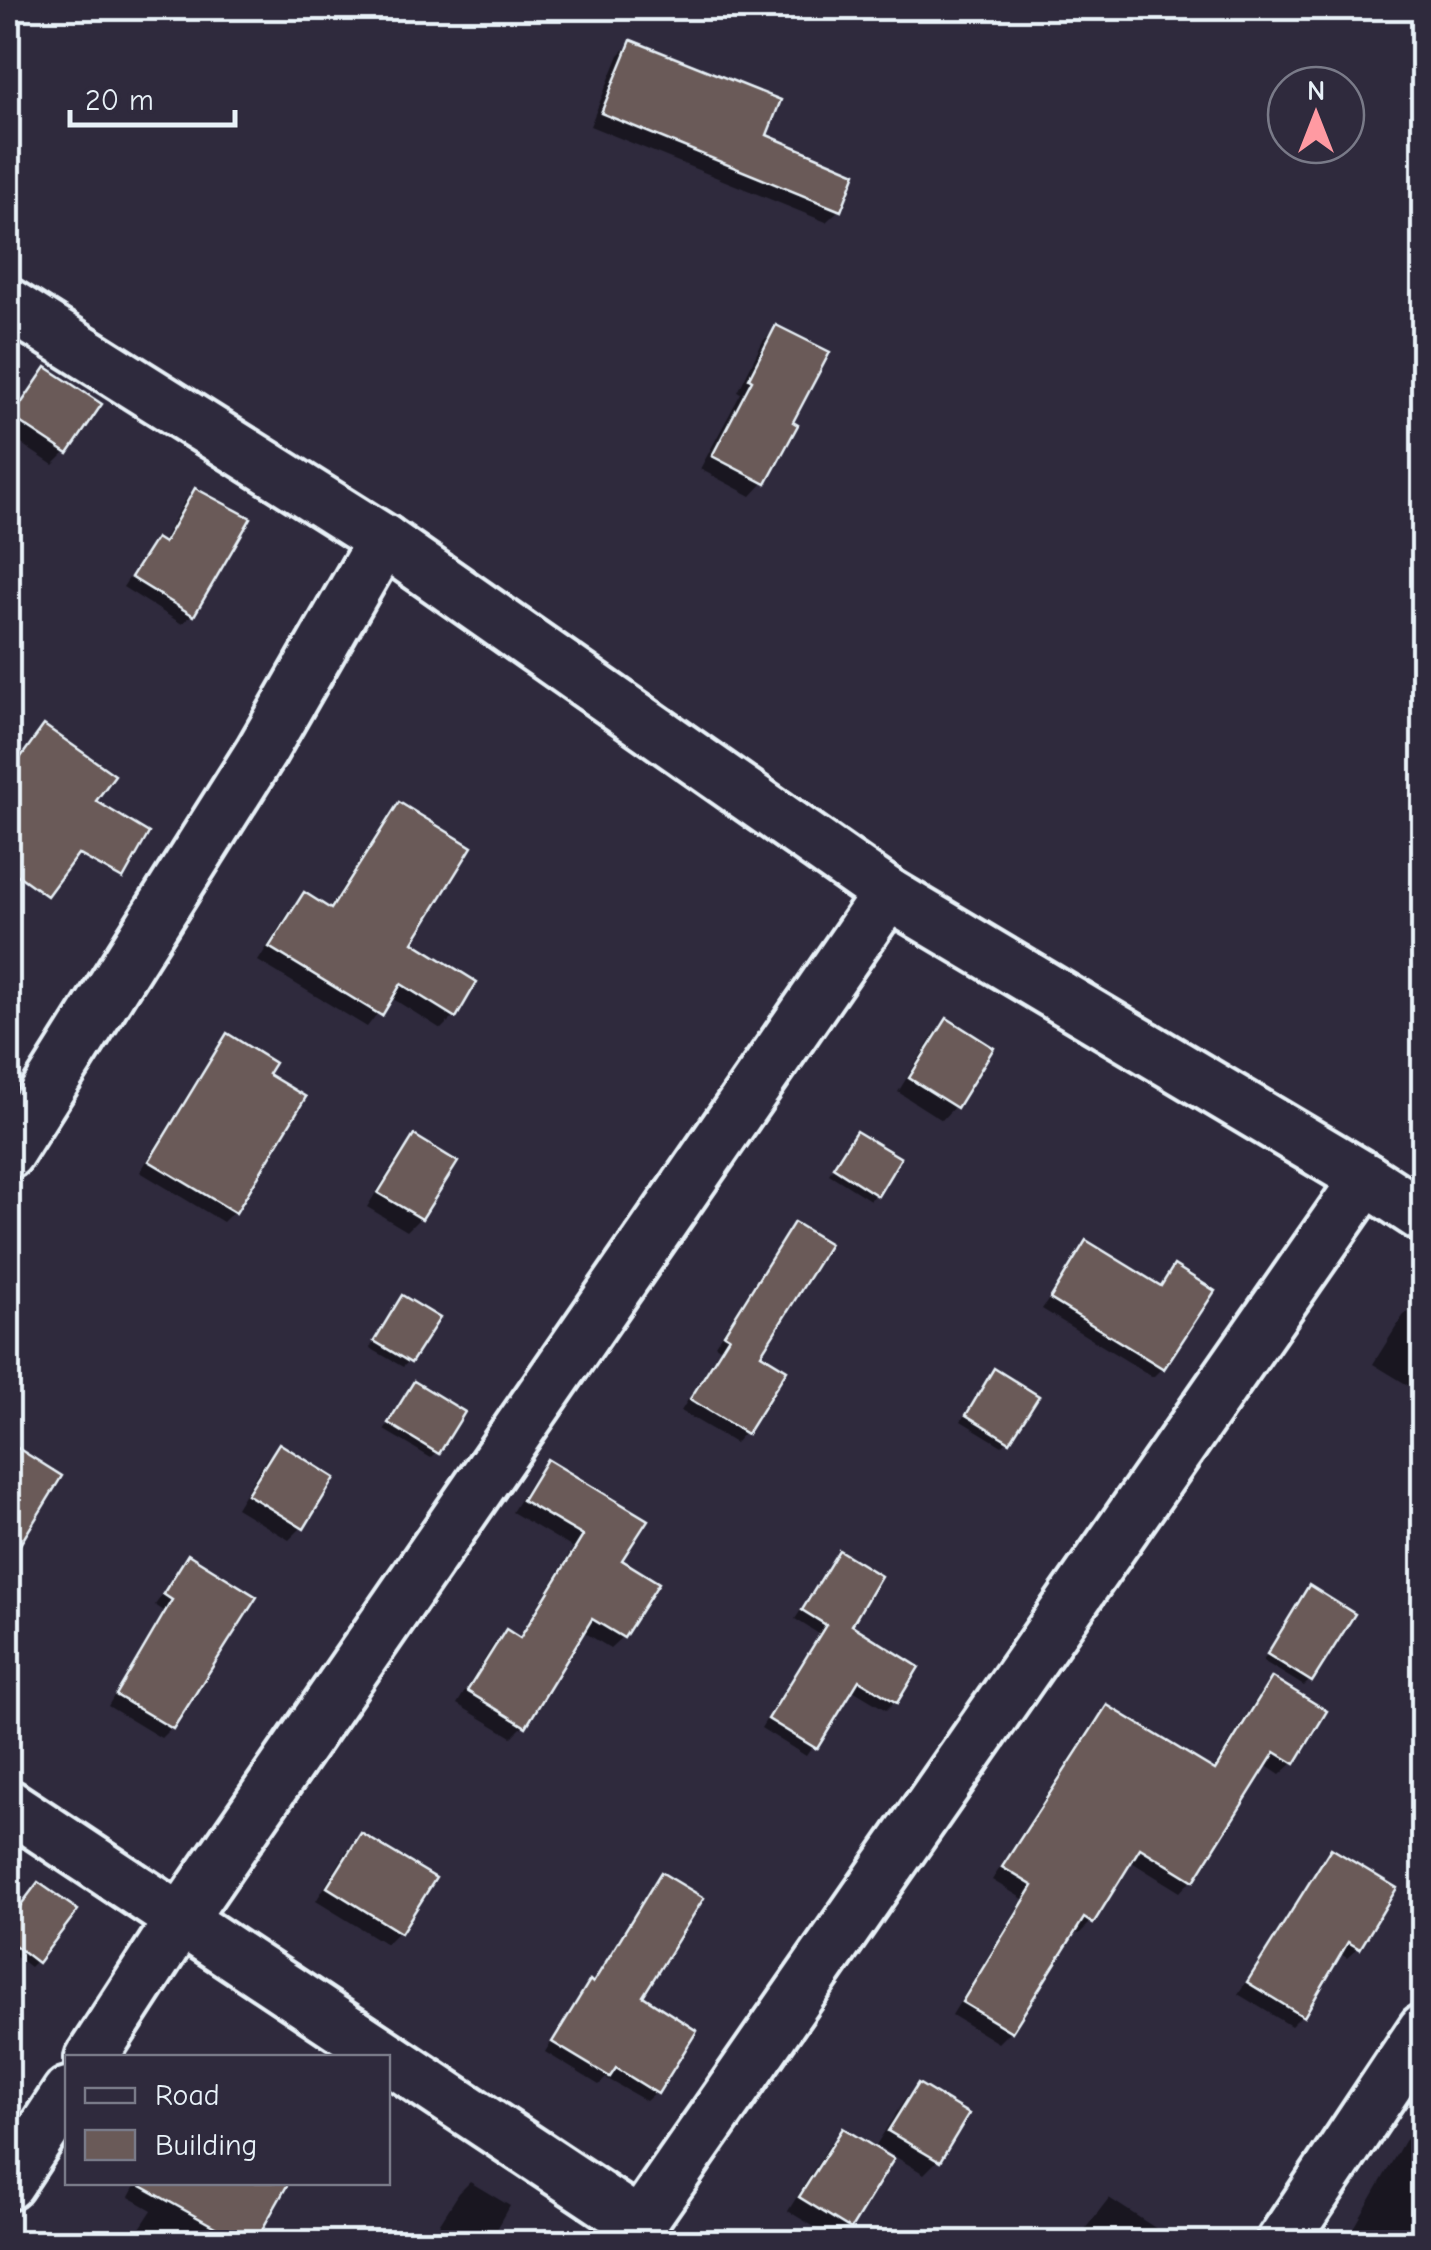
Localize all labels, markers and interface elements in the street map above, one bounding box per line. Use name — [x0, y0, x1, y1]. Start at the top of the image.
scale bar — [70, 65, 235, 127]
north arrow — [1266, 65, 1366, 165]
text: N — [1307, 75, 1325, 107]
text: 20 m — [85, 83, 154, 118]
legend — [65, 2055, 390, 2185]
text: Road — [155, 2078, 220, 2113]
text: Building — [155, 2128, 258, 2163]

